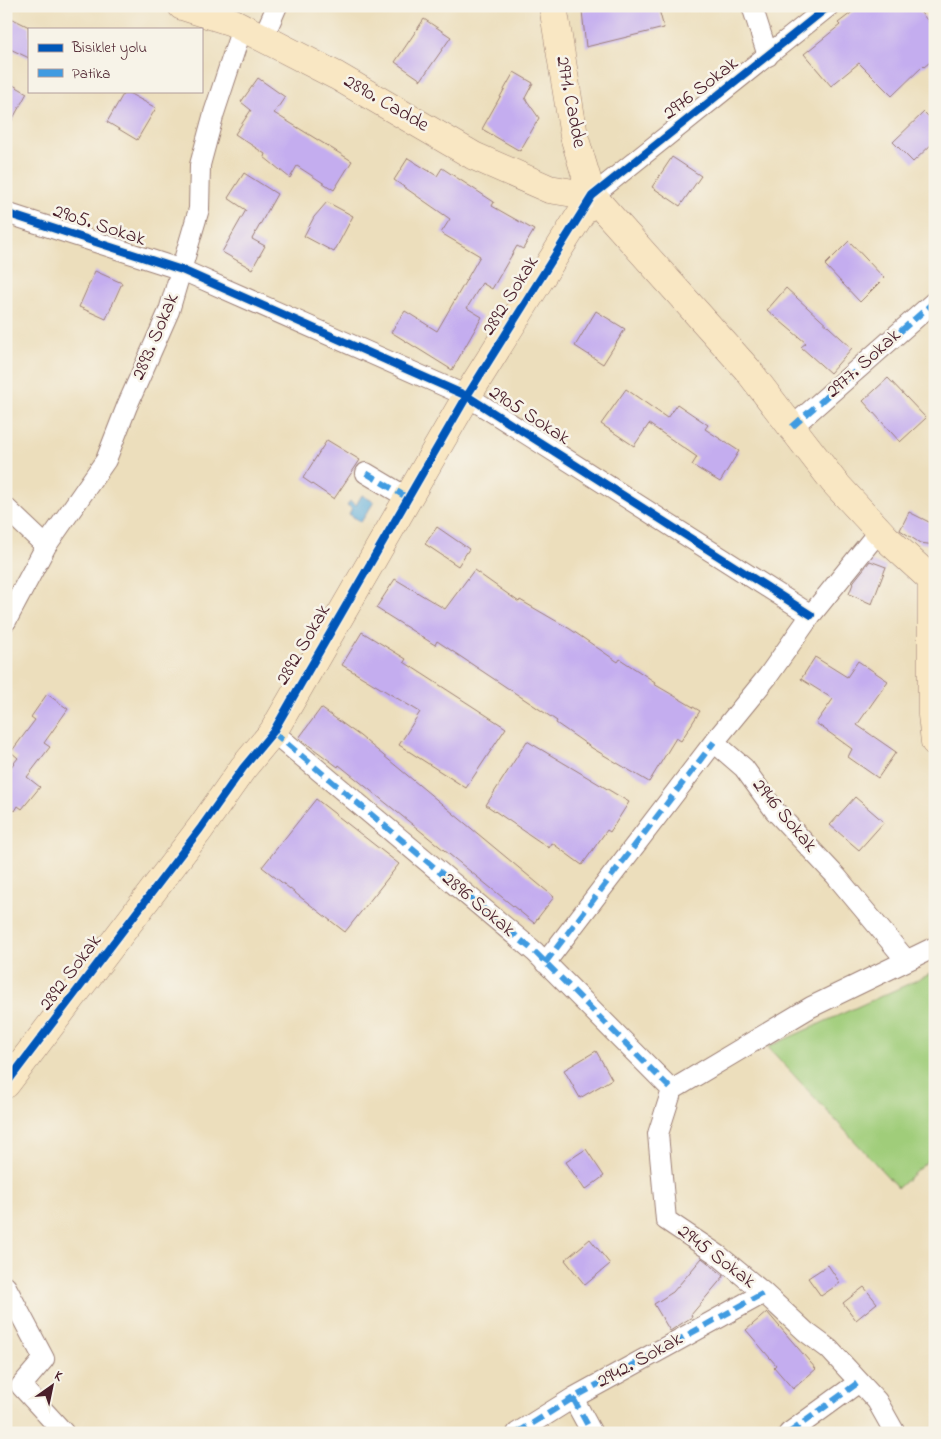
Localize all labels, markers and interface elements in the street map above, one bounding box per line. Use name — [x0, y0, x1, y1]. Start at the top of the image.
legend — [28, 28, 202, 92]
text: Bisiklet yolu — [71, 37, 147, 60]
street label: 2976 Sokak — [657, 50, 745, 128]
street label: 2971. Cadde — [547, 54, 593, 150]
text: Patika — [72, 63, 110, 85]
street label: 2890. Cadde — [338, 68, 434, 140]
street label: 2905. Sokak — [49, 197, 149, 255]
street label: 2892 Sokak — [475, 250, 547, 342]
street label: 2893. Sokak — [125, 289, 187, 385]
street label: 2977. Sokak — [820, 322, 908, 406]
street label: 2905 Sokak — [483, 379, 576, 453]
street label: 2892 Sokak — [269, 599, 339, 691]
street label: 2946 Sokak — [744, 773, 824, 860]
street label: 2896 Sokak — [435, 866, 521, 945]
street label: 2892 Sokak — [33, 928, 110, 1017]
street label: 2945 Sokak — [671, 1218, 761, 1296]
street label: 2942. Sokak — [592, 1325, 688, 1397]
north arrow — [28, 1362, 78, 1412]
text: K — [50, 1366, 68, 1388]

